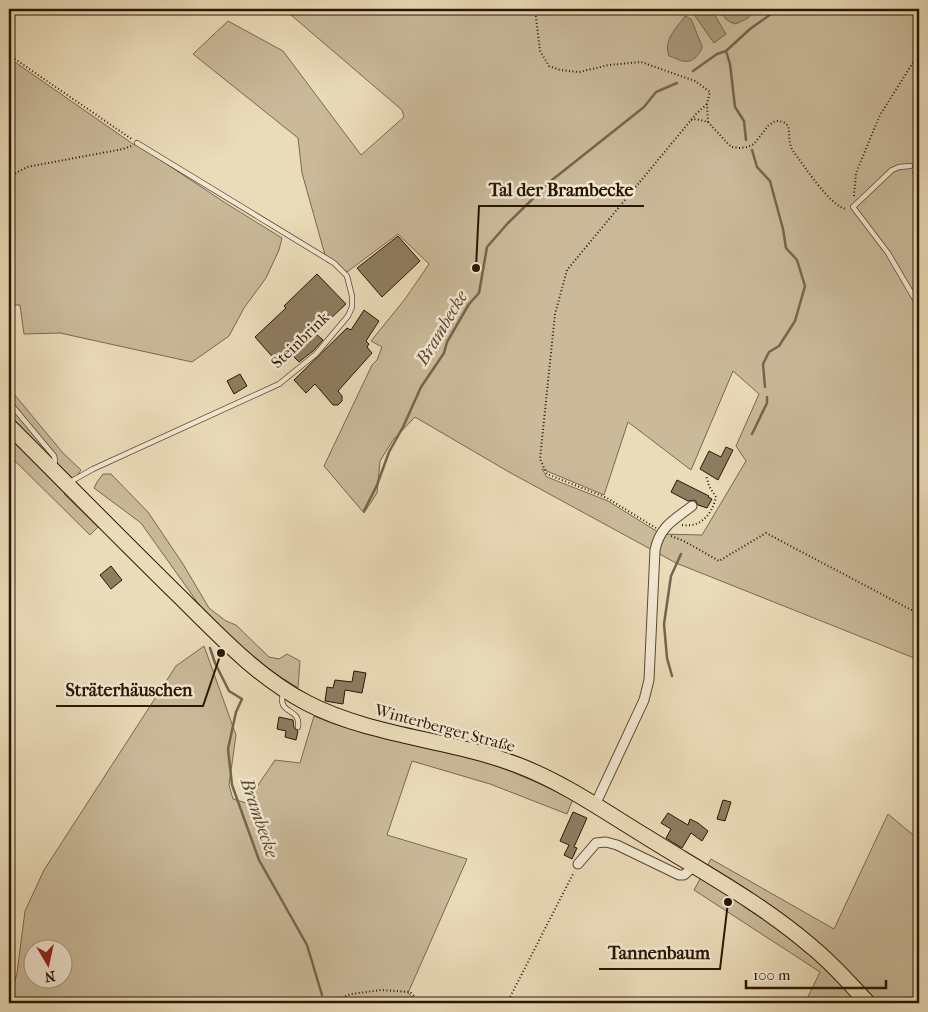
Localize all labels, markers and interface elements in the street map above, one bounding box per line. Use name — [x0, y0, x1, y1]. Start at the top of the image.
callout: Tal der Brambecke — [479, 173, 644, 206]
text: Tal der Brambecke — [488, 180, 633, 201]
water label: Brambecke — [411, 287, 473, 370]
street label: Steinbrink — [267, 307, 333, 372]
callout: Sträterhäuschen — [56, 673, 203, 706]
text: Sträterhäuschen — [65, 680, 193, 701]
street label: Winterberger Straße — [372, 700, 517, 756]
water label: Brambecke — [235, 775, 283, 861]
callout: Tannenbaum — [599, 936, 720, 969]
north arrow — [22, 940, 72, 990]
text: Tannenbaum — [607, 943, 711, 964]
scale bar — [746, 957, 886, 989]
text: 100 m — [753, 966, 791, 984]
text: N — [43, 967, 57, 986]

